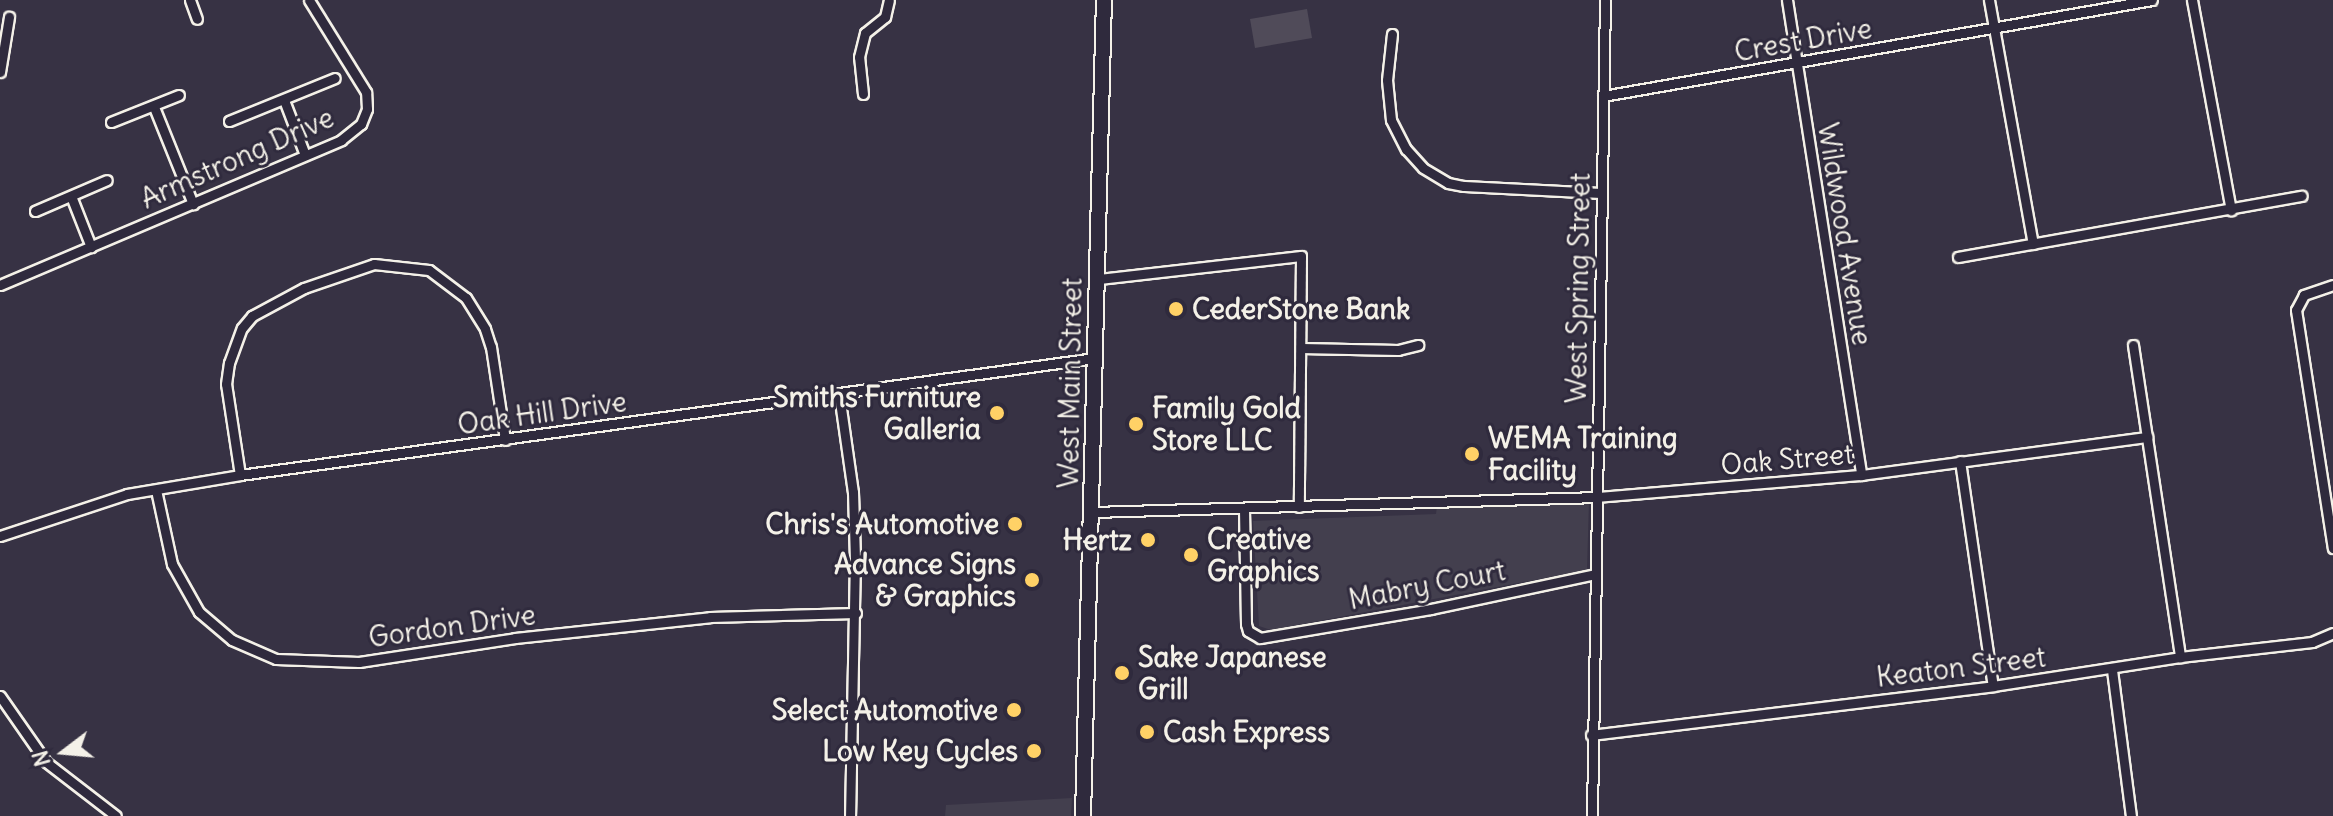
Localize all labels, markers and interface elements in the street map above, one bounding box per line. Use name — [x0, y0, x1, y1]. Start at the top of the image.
street label: Crest Drive — [1732, 11, 1874, 69]
street label: Armstrong Drive — [135, 100, 339, 216]
street label: Wildwood Avenue — [1811, 120, 1879, 348]
street label: West Spring Street — [1559, 172, 1597, 404]
street label: West Main Street — [1051, 277, 1089, 489]
place label: CederStone Bank — [1192, 292, 1410, 326]
marker: CederStone Bank — [1167, 300, 1185, 318]
place label: Smiths Furniture Galleria — [773, 380, 981, 446]
street label: Oak Hill Drive — [455, 385, 629, 441]
place label: Family Gold Store LLC — [1152, 391, 1301, 457]
marker: Smiths Furniture Galleria — [988, 404, 1006, 422]
marker: Family Gold Store LLC — [1127, 415, 1145, 433]
place label: WEMA Training Facility — [1488, 421, 1678, 487]
street label: Oak Street — [1719, 436, 1855, 482]
marker: WEMA Training Facility — [1463, 445, 1481, 463]
place label: Chris's Automotive — [765, 507, 999, 541]
marker: Chris's Automotive — [1006, 515, 1024, 533]
place label: Creative Graphics — [1207, 522, 1320, 588]
place label: Hertz — [1063, 523, 1132, 557]
marker: Hertz — [1139, 531, 1157, 549]
marker: Creative Graphics — [1182, 546, 1200, 564]
place label: Advance Signs & Graphics — [834, 547, 1016, 613]
street label: Mabry Court — [1346, 553, 1508, 617]
marker: Advance Signs & Graphics — [1023, 571, 1041, 589]
street label: Gordon Drive — [366, 598, 538, 654]
place label: Sake Japanese Grill — [1138, 640, 1327, 706]
street label: Keaton Street — [1874, 640, 2048, 694]
marker: Sake Japanese Grill — [1113, 664, 1131, 682]
place label: Select Automotive — [772, 693, 998, 727]
marker: Select Automotive — [1005, 701, 1023, 719]
north arrow — [24, 712, 104, 792]
place label: Cash Express — [1163, 715, 1330, 749]
marker: Cash Express — [1138, 723, 1156, 741]
place label: Low Key Cycles — [822, 734, 1018, 768]
marker: Low Key Cycles — [1025, 742, 1043, 760]
text: N — [25, 747, 56, 770]

